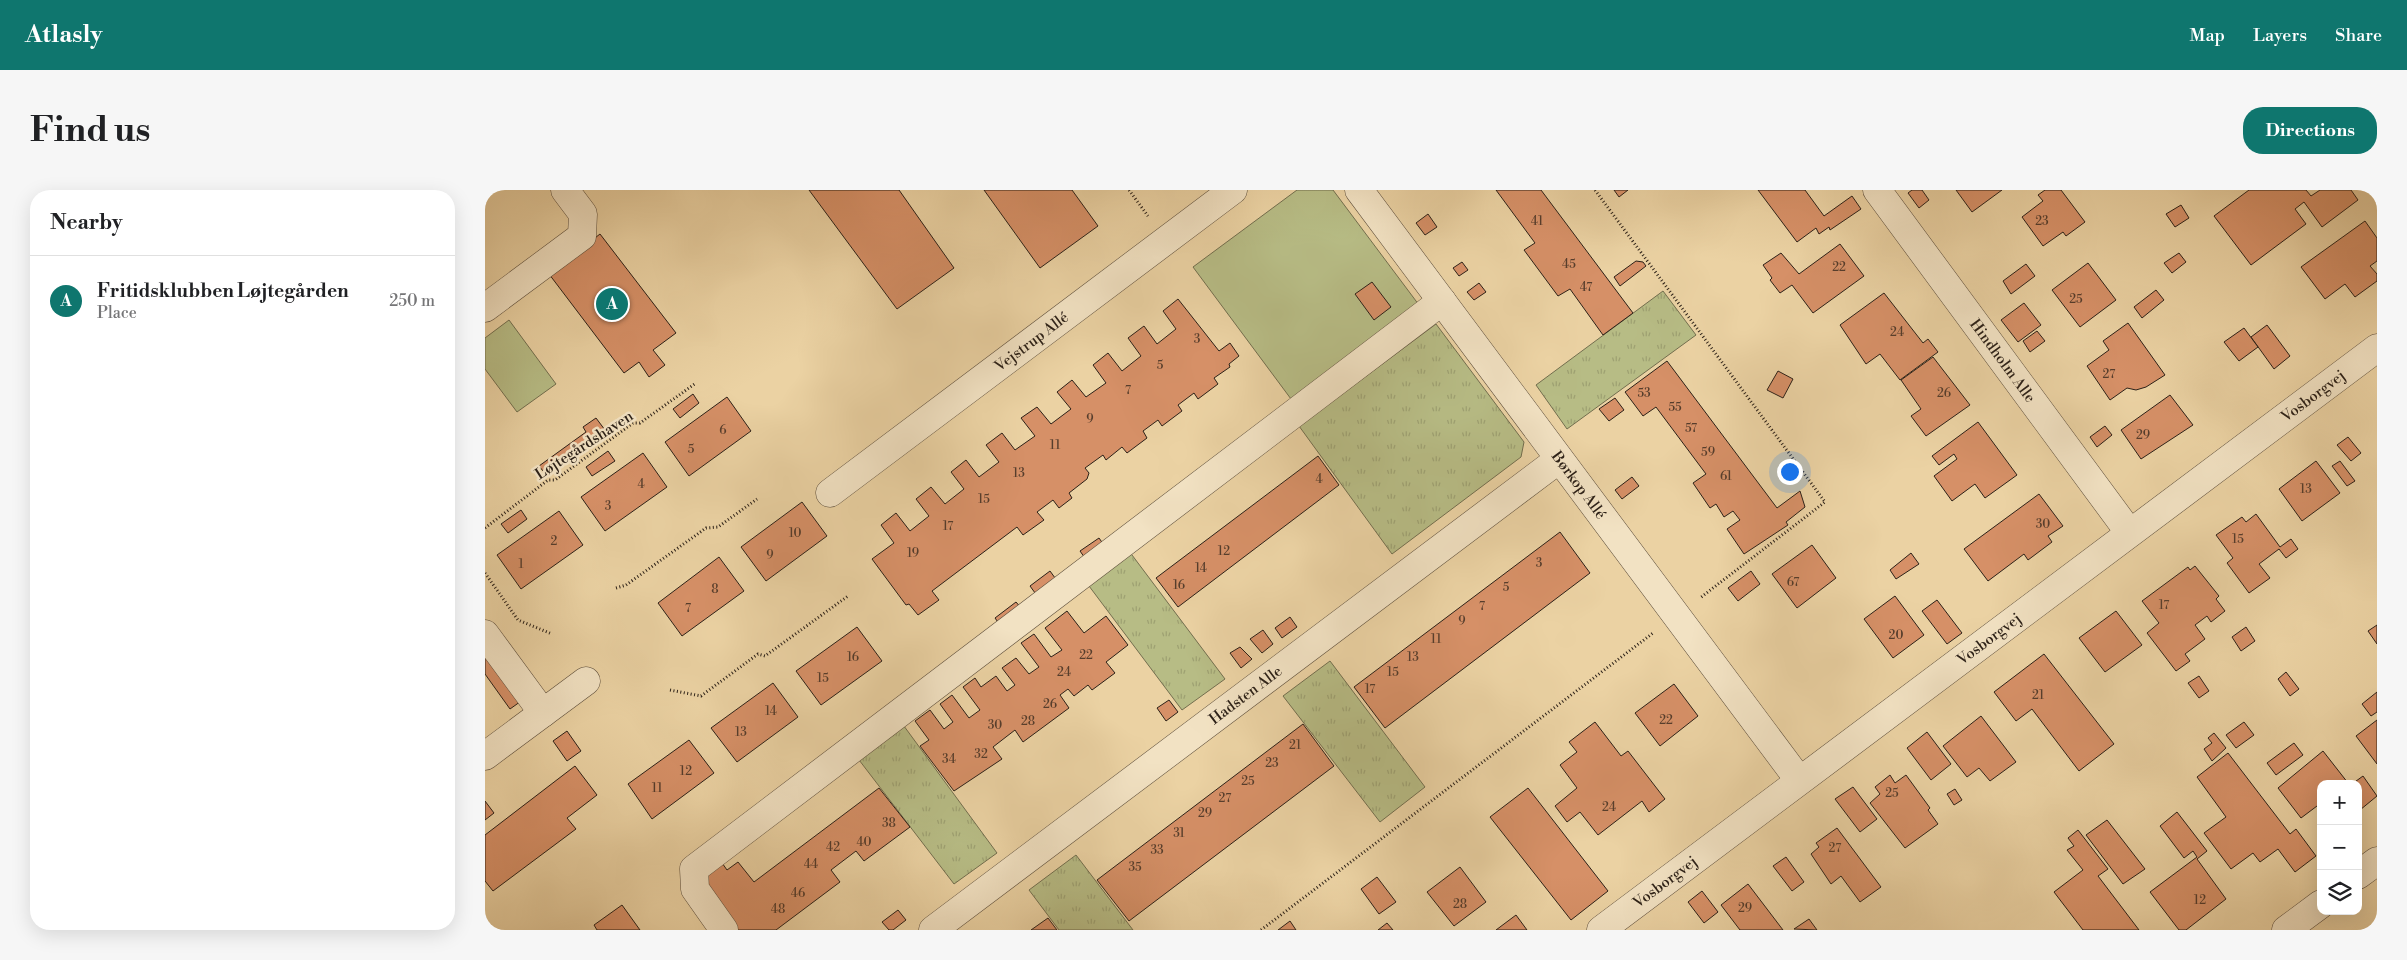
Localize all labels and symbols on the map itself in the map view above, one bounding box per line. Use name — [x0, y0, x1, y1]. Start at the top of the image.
house number: 41 — [1531, 214, 1544, 229]
house number: 23 — [2035, 214, 2049, 229]
house number: 45 — [1562, 257, 1576, 272]
house number: 22 — [1832, 260, 1846, 275]
house number: 47 — [1580, 280, 1592, 295]
pin: A — [596, 285, 628, 323]
house number: 25 — [2069, 292, 2083, 307]
street label: Vejstrup Allé — [990, 308, 1073, 377]
street label: Hindholm Alle — [1965, 315, 2039, 407]
house number: 24 — [1890, 325, 1904, 340]
house number: 3 — [1194, 332, 1201, 347]
house number: 5 — [1157, 358, 1164, 373]
street label: Vosborgvej — [2277, 366, 2349, 427]
house number: 27 — [2103, 367, 2115, 382]
house number: 7 — [1125, 383, 1131, 398]
house number: 53 — [1637, 386, 1651, 401]
house number: 26 — [1937, 386, 1951, 401]
house number: 55 — [1668, 400, 1682, 415]
street label: Løjtegårdshaven — [532, 407, 637, 484]
house number: 9 — [1086, 412, 1094, 427]
house number: 57 — [1685, 421, 1697, 436]
house number: 6 — [719, 423, 727, 438]
house number: 29 — [2136, 428, 2150, 443]
house number: 11 — [1050, 438, 1061, 453]
house number: 5 — [688, 442, 695, 457]
house number: 59 — [1701, 445, 1715, 460]
street label: Børkop Allé — [1546, 447, 1610, 523]
your location — [1777, 459, 1803, 485]
house number: 13 — [1013, 466, 1025, 481]
house number: 61 — [1720, 469, 1733, 484]
house number: 4 — [1315, 472, 1323, 487]
house number: 4 — [637, 477, 645, 492]
house number: 13 — [2300, 482, 2312, 497]
house number: 15 — [978, 492, 990, 507]
house number: 3 — [605, 499, 612, 514]
house number: 30 — [2036, 517, 2050, 532]
house number: 17 — [943, 519, 953, 534]
house number: 10 — [789, 526, 801, 541]
house number: 15 — [2232, 532, 2244, 547]
house number: 2 — [551, 534, 558, 549]
house number: 12 — [1218, 544, 1230, 559]
house number: 19 — [907, 546, 919, 561]
house number: 9 — [766, 548, 774, 563]
house number: 3 — [1536, 556, 1543, 571]
house number: 1 — [518, 557, 524, 572]
house number: 14 — [1195, 561, 1207, 576]
house number: 67 — [1787, 575, 1799, 590]
house number: 16 — [1173, 578, 1185, 593]
house number: 5 — [1503, 580, 1510, 595]
house number: 8 — [711, 582, 719, 597]
house number: 17 — [2159, 598, 2169, 613]
house number: 7 — [1479, 599, 1485, 614]
house number: 7 — [685, 601, 691, 616]
street label: Vosborgvej — [1953, 609, 2025, 670]
house number: 9 — [1458, 614, 1466, 629]
house number: 20 — [1889, 628, 1903, 643]
house number: 11 — [1431, 632, 1442, 647]
house number: 22 — [1079, 648, 1093, 663]
house number: 16 — [847, 650, 859, 665]
house number: 13 — [1407, 650, 1419, 665]
street label: Hadsten Alle — [1206, 662, 1286, 729]
house number: 24 — [1057, 665, 1071, 680]
house number: 15 — [1387, 665, 1399, 680]
house number: 15 — [817, 671, 829, 686]
house number: 17 — [1365, 682, 1375, 697]
house number: 21 — [2032, 688, 2045, 703]
house number: 26 — [1043, 697, 1057, 712]
house number: 14 — [765, 704, 777, 719]
house number: 22 — [1659, 713, 1673, 728]
house number: 28 — [1021, 714, 1035, 729]
house number: 30 — [988, 718, 1002, 733]
house number: 13 — [735, 725, 747, 740]
house number: 21 — [1289, 738, 1302, 753]
house number: 32 — [974, 747, 988, 762]
house number: 34 — [942, 752, 956, 767]
house number: 23 — [1265, 756, 1279, 771]
house number: 12 — [680, 764, 692, 779]
house number: 25 — [1241, 774, 1255, 789]
house number: 11 — [652, 781, 663, 796]
house number: 25 — [1885, 786, 1899, 801]
house number: 27 — [1219, 791, 1231, 806]
house number: 24 — [1602, 800, 1616, 815]
house number: 29 — [1198, 806, 1212, 821]
house number: 38 — [882, 816, 896, 831]
house number: 31 — [1173, 826, 1186, 841]
house number: 40 — [856, 835, 872, 850]
house number: 42 — [826, 840, 840, 855]
house number: 27 — [1829, 841, 1841, 856]
house number: 33 — [1150, 843, 1164, 858]
street label: Vosborgvej — [1629, 852, 1701, 913]
house number: 44 — [804, 857, 818, 872]
house number: 35 — [1128, 860, 1142, 875]
house number: 46 — [791, 886, 805, 901]
house number: 12 — [2194, 893, 2206, 908]
house number: 28 — [1453, 897, 1467, 912]
house number: 29 — [1738, 901, 1752, 916]
house number: 48 — [771, 902, 785, 917]

